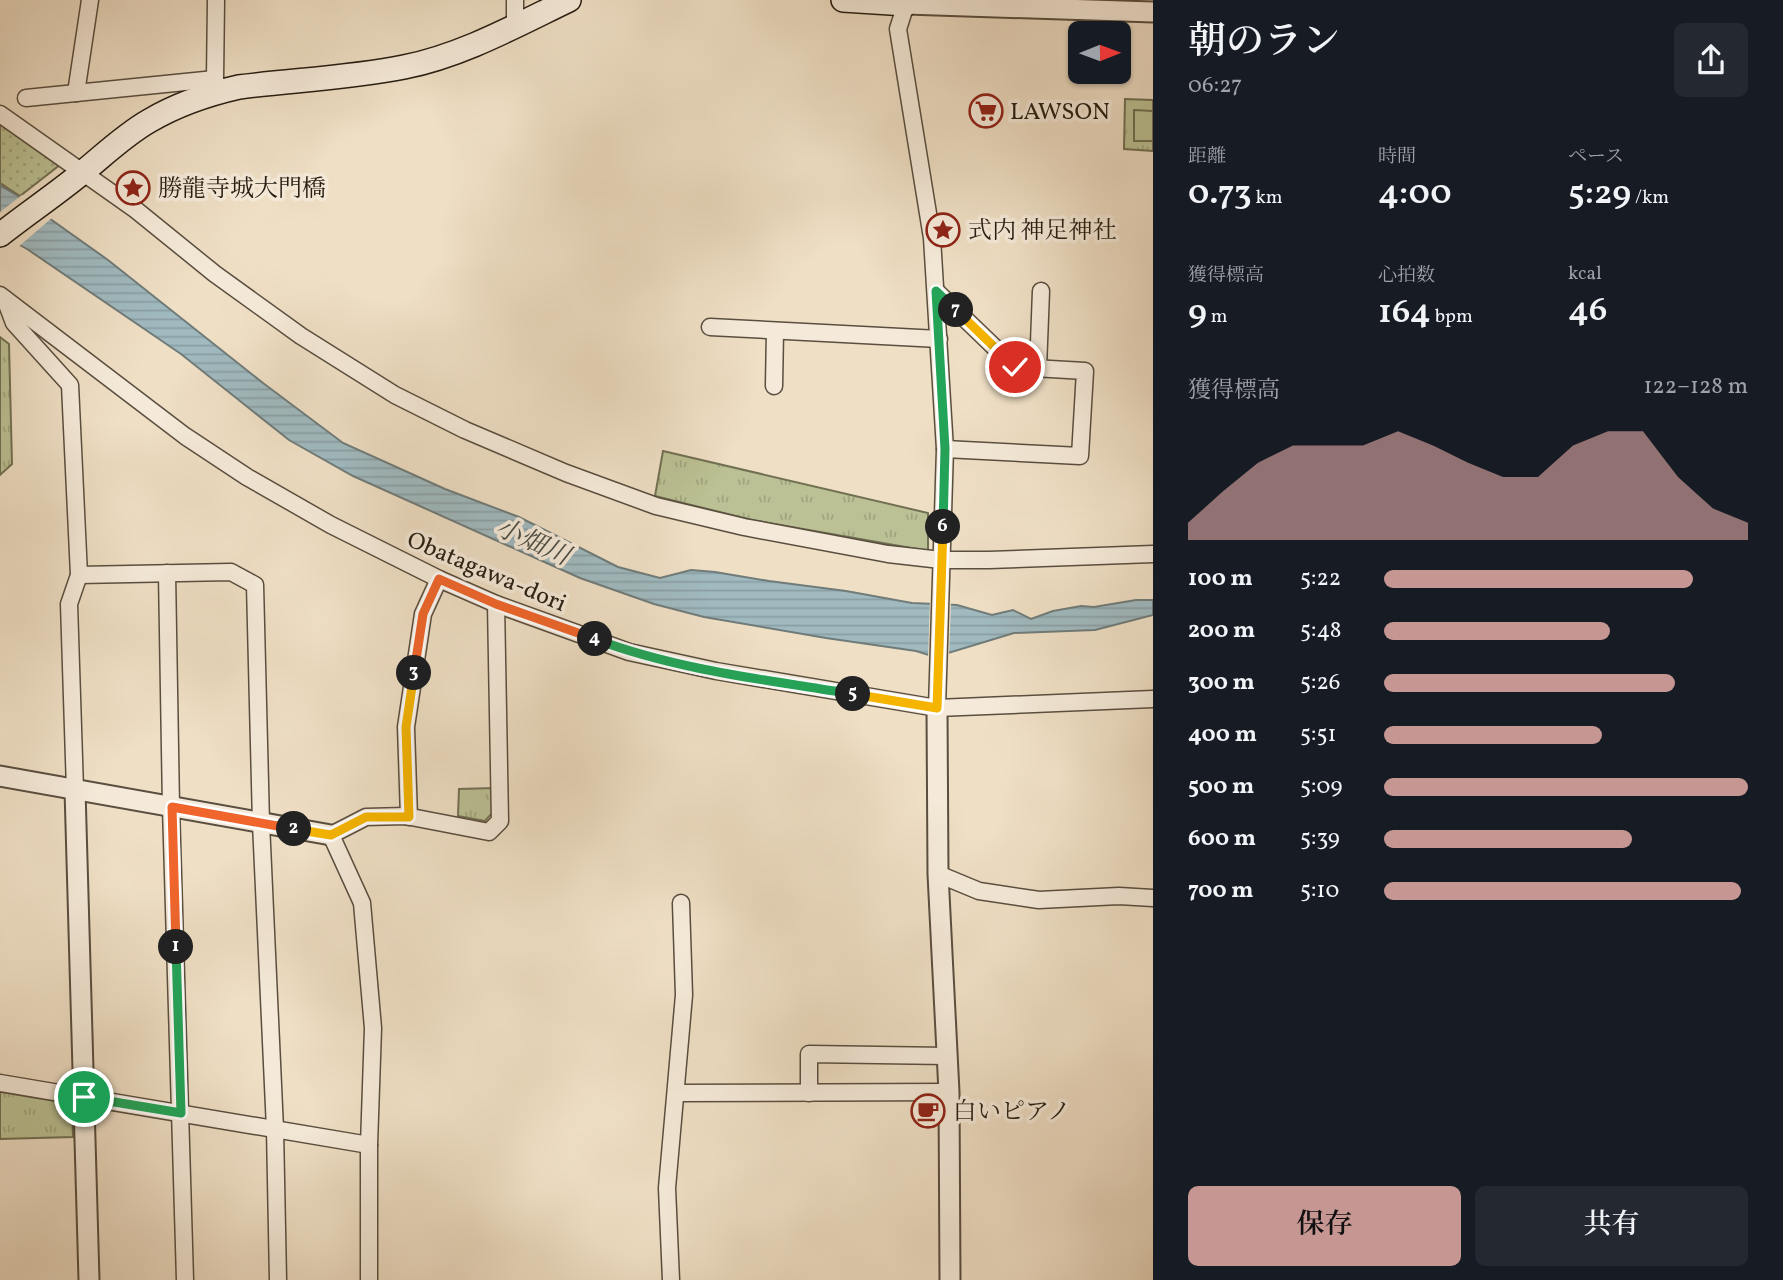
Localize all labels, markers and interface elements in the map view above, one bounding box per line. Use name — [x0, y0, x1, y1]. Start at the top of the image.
text: 朝のラン — [1188, 17, 1340, 70]
north arrow — [1068, 21, 1130, 84]
map controls — [1068, 21, 1131, 84]
button: share — [1674, 23, 1748, 97]
text: 06:27 — [1188, 70, 1242, 102]
supermarket icon: LAWSON — [967, 92, 1005, 130]
place label: LAWSON — [1010, 96, 1110, 130]
text: 距離 — [1188, 144, 1226, 170]
text: 時間 — [1378, 144, 1416, 170]
text: ペース — [1568, 144, 1624, 170]
place icon: 勝龍寺城大門橋 — [114, 169, 152, 207]
text: 0.73 — [1188, 170, 1252, 218]
text: 4:00 — [1378, 170, 1452, 218]
text: 5:29 — [1568, 170, 1631, 218]
place label: 勝龍寺城大門橋 — [158, 173, 326, 207]
text: km — [1252, 185, 1283, 211]
text: /km — [1631, 185, 1669, 211]
place icon: 式内 神足神社 — [924, 211, 962, 249]
place label: 式内 神足神社 — [968, 215, 1117, 249]
text: kcal — [1568, 261, 1602, 287]
text: 獲得標高 — [1188, 263, 1264, 289]
text: 心拍数 — [1378, 263, 1435, 289]
text: 46 — [1568, 287, 1608, 335]
text: 9 — [1188, 289, 1207, 337]
text: 164 — [1378, 289, 1431, 337]
pin: 7 — [939, 292, 974, 328]
text: 7 — [951, 296, 960, 322]
text: m — [1207, 304, 1228, 330]
text: bpm — [1431, 304, 1473, 330]
pin — [985, 337, 1045, 397]
icon: check — [996, 348, 1034, 386]
text: 122–128 m — [1643, 371, 1748, 403]
text: 獲得標高 — [1188, 375, 1280, 407]
pin: 6 — [926, 510, 960, 544]
water label: 小畑川 — [489, 511, 578, 576]
text: 6 — [937, 513, 948, 539]
street label: Obatagawa-dori — [401, 524, 571, 622]
text: 100 m — [1188, 563, 1253, 595]
text: 5:22 — [1300, 563, 1341, 595]
text: 200 m — [1188, 615, 1255, 647]
text: 5:48 — [1300, 615, 1341, 647]
pin: 4 — [578, 622, 612, 656]
text: 4 — [589, 625, 600, 651]
pin: 3 — [396, 656, 432, 690]
text: 3 — [409, 659, 418, 685]
text: 300 m — [1188, 667, 1255, 699]
text: 5:26 — [1300, 667, 1340, 699]
pin: 5 — [836, 676, 870, 712]
text: 5 — [848, 680, 857, 706]
text: 400 m — [1188, 719, 1257, 751]
text: 5:51 — [1300, 719, 1336, 751]
text: 500 m — [1188, 771, 1254, 803]
text: 5:09 — [1300, 771, 1342, 803]
pin: 2 — [276, 812, 312, 846]
text: 2 — [289, 815, 298, 841]
text: 600 m — [1188, 823, 1256, 855]
text: 5:39 — [1300, 823, 1340, 855]
text: 700 m — [1188, 875, 1254, 907]
text: 5:10 — [1300, 875, 1339, 907]
pin: 1 — [158, 930, 194, 964]
text: 1 — [172, 933, 179, 959]
pin — [54, 1067, 114, 1127]
icon: arrive — [65, 1078, 103, 1116]
cafe icon: 白いピアノ — [909, 1092, 947, 1130]
place label: 白いピアノ — [953, 1096, 1071, 1130]
button: 保存 — [1188, 1186, 1461, 1266]
button: 共有 — [1475, 1186, 1748, 1266]

